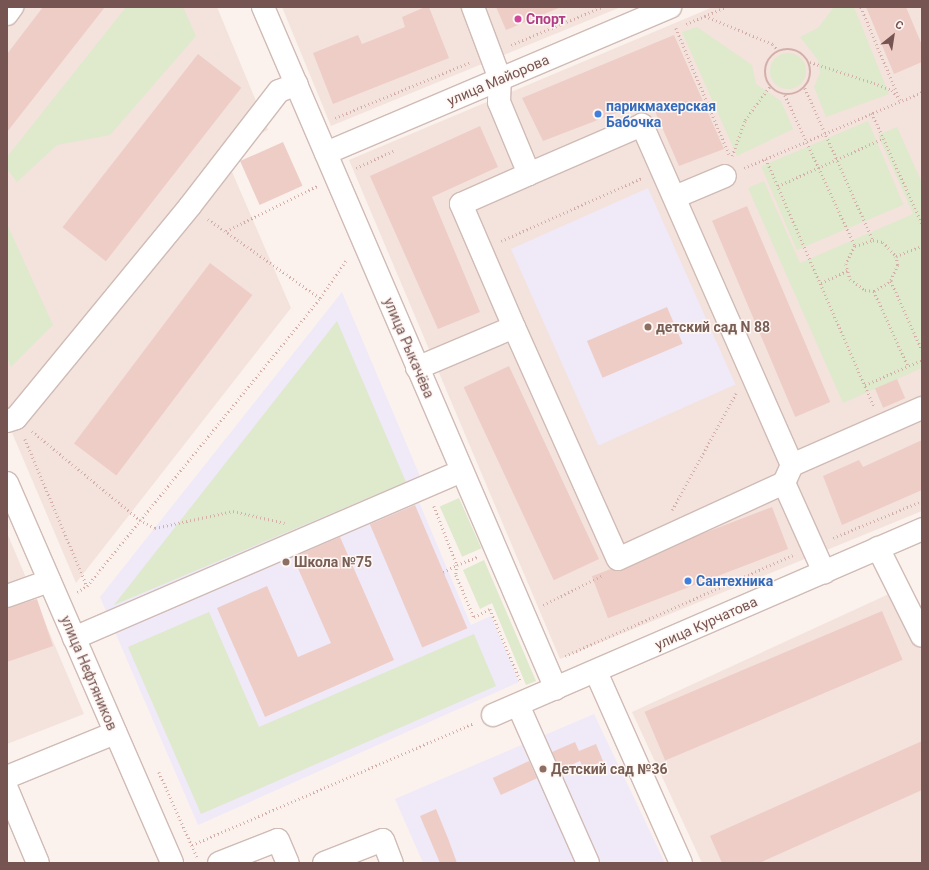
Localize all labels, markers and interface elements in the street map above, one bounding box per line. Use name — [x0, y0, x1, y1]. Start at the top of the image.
place label: Спорт — [526, 11, 566, 27]
marker: Спорт — [513, 14, 523, 24]
north arrow — [873, 16, 913, 56]
text: С — [893, 18, 906, 33]
street label: улица Майорова — [444, 51, 552, 109]
place label: парикмахерская Бабочка — [606, 98, 716, 130]
marker: парикмахерская Бабочка — [593, 109, 603, 119]
street label: улица Рыкачёва — [380, 295, 438, 401]
place label: детский сад N 88 — [656, 319, 770, 335]
marker: детский сад N 88 — [643, 322, 653, 332]
place label: Школа №75 — [294, 554, 372, 570]
marker: Школа №75 — [281, 557, 291, 567]
place label: Сантехника — [696, 573, 773, 589]
marker: Сантехника — [683, 576, 693, 586]
street label: улица Курчатова — [652, 593, 760, 653]
street label: улица Нефтяников — [57, 613, 121, 733]
place label: Детский сад №36 — [551, 761, 667, 777]
marker: Детский сад №36 — [538, 764, 548, 774]

